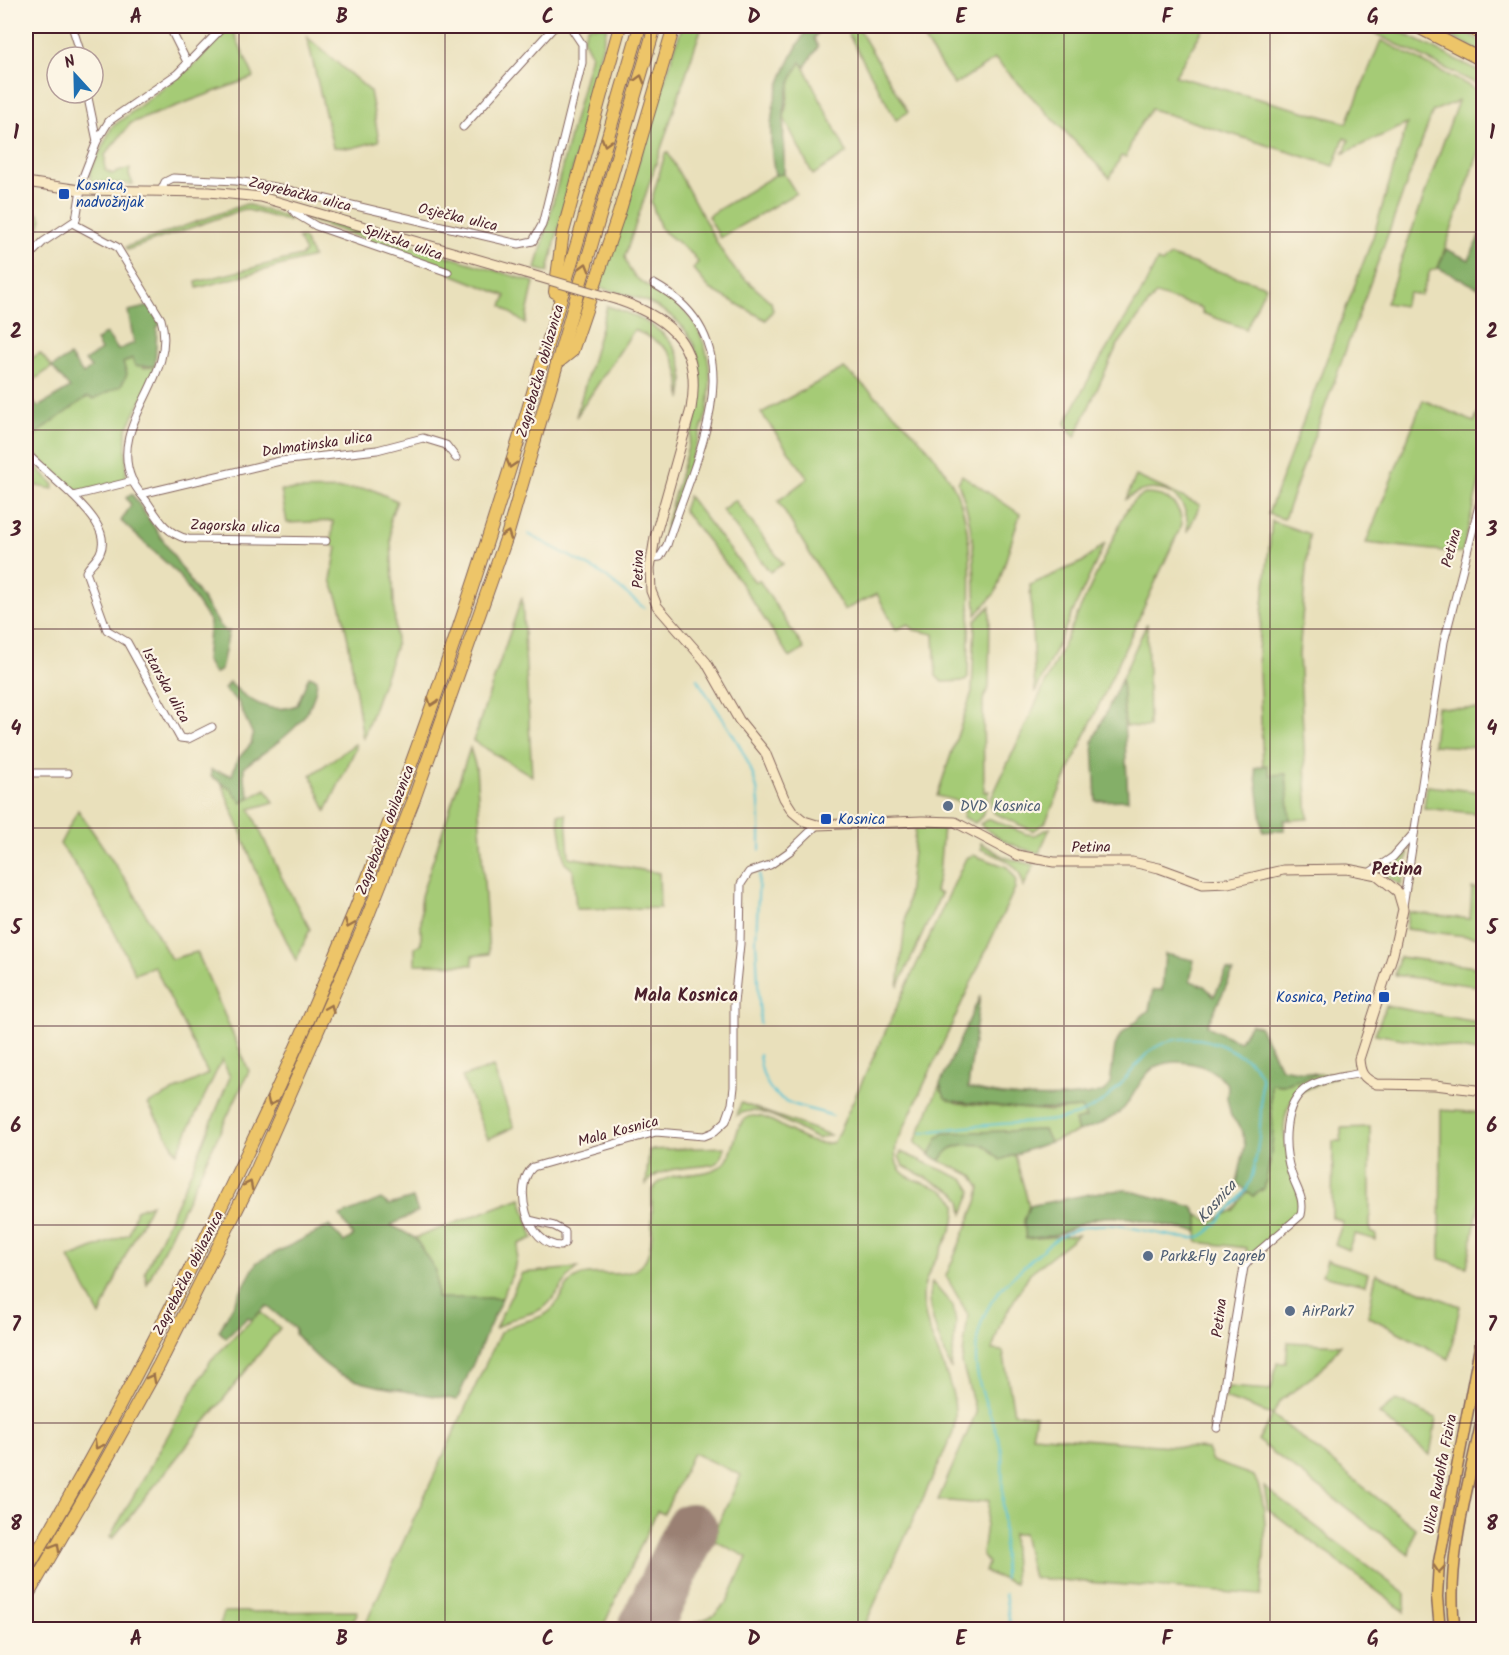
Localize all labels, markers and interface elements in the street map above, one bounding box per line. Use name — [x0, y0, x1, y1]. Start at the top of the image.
text: A — [130, 2, 142, 34]
text: B — [336, 2, 348, 34]
text: C — [542, 2, 554, 34]
text: D — [747, 2, 761, 34]
text: E — [955, 2, 967, 34]
text: F — [1162, 2, 1174, 34]
text: G — [1367, 2, 1379, 34]
north arrow — [45, 45, 105, 105]
text: N — [61, 49, 79, 76]
one-way arrow — [633, 74, 645, 85]
text: 1 — [13, 118, 19, 150]
text: 1 — [1489, 118, 1495, 150]
one-way arrow — [601, 136, 613, 147]
street label: Zagrebačka ulica — [246, 171, 354, 219]
place label: Kosnica, nadvožnjak — [76, 174, 145, 215]
marker: Kosnica, nadvožnjak — [57, 187, 71, 201]
street label: Osječka ulica — [416, 197, 500, 239]
street label: Splitska ulica — [360, 218, 446, 268]
one-way arrow — [578, 262, 590, 272]
street label: Zagrebačka obilaznica — [510, 302, 571, 441]
text: 2 — [10, 317, 22, 349]
text: 2 — [1486, 317, 1498, 349]
street label: Dalmatinska ulica — [260, 425, 374, 465]
one-way arrow — [506, 459, 518, 469]
street label: Zagorska ulica — [190, 513, 280, 541]
text: 3 — [10, 515, 22, 547]
text: 3 — [1486, 515, 1498, 547]
street label: Petina — [1435, 526, 1469, 570]
one-way arrow — [500, 530, 512, 541]
street label: Petina — [627, 549, 651, 589]
street label: Istarska ulica — [134, 643, 196, 728]
one-way arrow — [427, 696, 440, 707]
text: 4 — [11, 714, 22, 746]
text: 4 — [1487, 714, 1498, 746]
street label: Zagrebačka obilaznica — [350, 762, 422, 899]
place label: DVD Kosnica — [960, 795, 1041, 819]
marker: DVD Kosnica — [941, 799, 955, 813]
place label: Kosnica — [838, 808, 885, 832]
marker: Kosnica — [819, 812, 833, 826]
street label: Petina — [1071, 836, 1111, 860]
district label: Petina — [1372, 856, 1422, 885]
text: 5 — [10, 913, 23, 945]
text: 5 — [1486, 913, 1499, 945]
one-way arrow — [344, 917, 356, 928]
district label: Mala Kosnica — [634, 982, 738, 1011]
place label: Kosnica, Petina — [1276, 986, 1372, 1010]
marker: Kosnica, Petina — [1377, 990, 1391, 1004]
one-way arrow — [323, 1003, 335, 1014]
one-way arrow — [266, 1096, 278, 1107]
street label: Mala Kosnica — [575, 1110, 661, 1154]
text: 6 — [11, 1111, 22, 1143]
text: 6 — [1487, 1111, 1498, 1143]
water label: Kosnica — [1191, 1174, 1244, 1229]
one-way arrow — [242, 1180, 254, 1191]
street label: Zagrebačka obilaznica — [147, 1207, 231, 1340]
place label: Park&Fly Zagreb — [1160, 1245, 1265, 1269]
marker: Park&Fly Zagreb — [1141, 1249, 1155, 1263]
street label: Petina — [1206, 1297, 1234, 1339]
place label: AirPark7 — [1302, 1300, 1355, 1324]
marker: AirPark7 — [1283, 1304, 1297, 1318]
text: 7 — [11, 1310, 21, 1342]
text: 7 — [1487, 1310, 1497, 1342]
one-way arrow — [145, 1374, 156, 1384]
street label: Ulica Rudolfa Fizira — [1418, 1412, 1464, 1536]
one-way arrow — [94, 1439, 105, 1449]
text: 8 — [10, 1509, 22, 1541]
text: 8 — [1486, 1509, 1498, 1541]
one-way arrow — [48, 1543, 60, 1553]
one-way arrow — [1433, 1565, 1446, 1574]
text: A — [130, 1624, 142, 1655]
text: B — [336, 1624, 348, 1655]
text: C — [542, 1624, 554, 1655]
text: D — [747, 1624, 761, 1655]
text: E — [955, 1624, 967, 1655]
text: F — [1162, 1624, 1174, 1655]
text: G — [1367, 1624, 1379, 1655]

